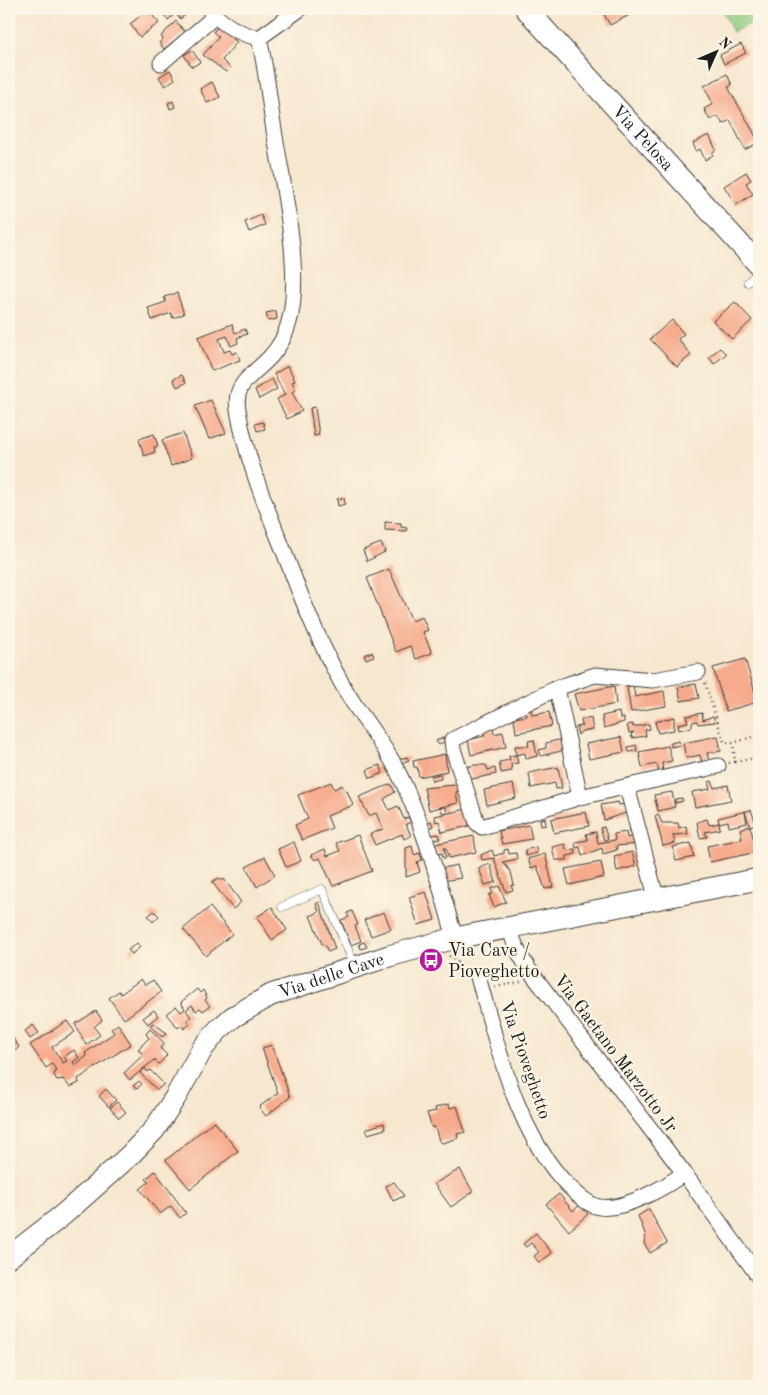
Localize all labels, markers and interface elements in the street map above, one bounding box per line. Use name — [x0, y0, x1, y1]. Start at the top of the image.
north arrow — [690, 28, 740, 78]
text: N — [716, 35, 733, 52]
street label: Via Pelosa — [608, 102, 677, 175]
place label: Via Cave / Pioveghetto — [448, 942, 540, 981]
bus stop icon: Via Cave / Pioveghetto — [418, 947, 444, 973]
street label: Via delle Cave — [276, 950, 386, 1002]
street label: Via Gaetano Marzotto Jr — [550, 971, 681, 1136]
street label: Via Pioveghetto — [496, 999, 554, 1122]

